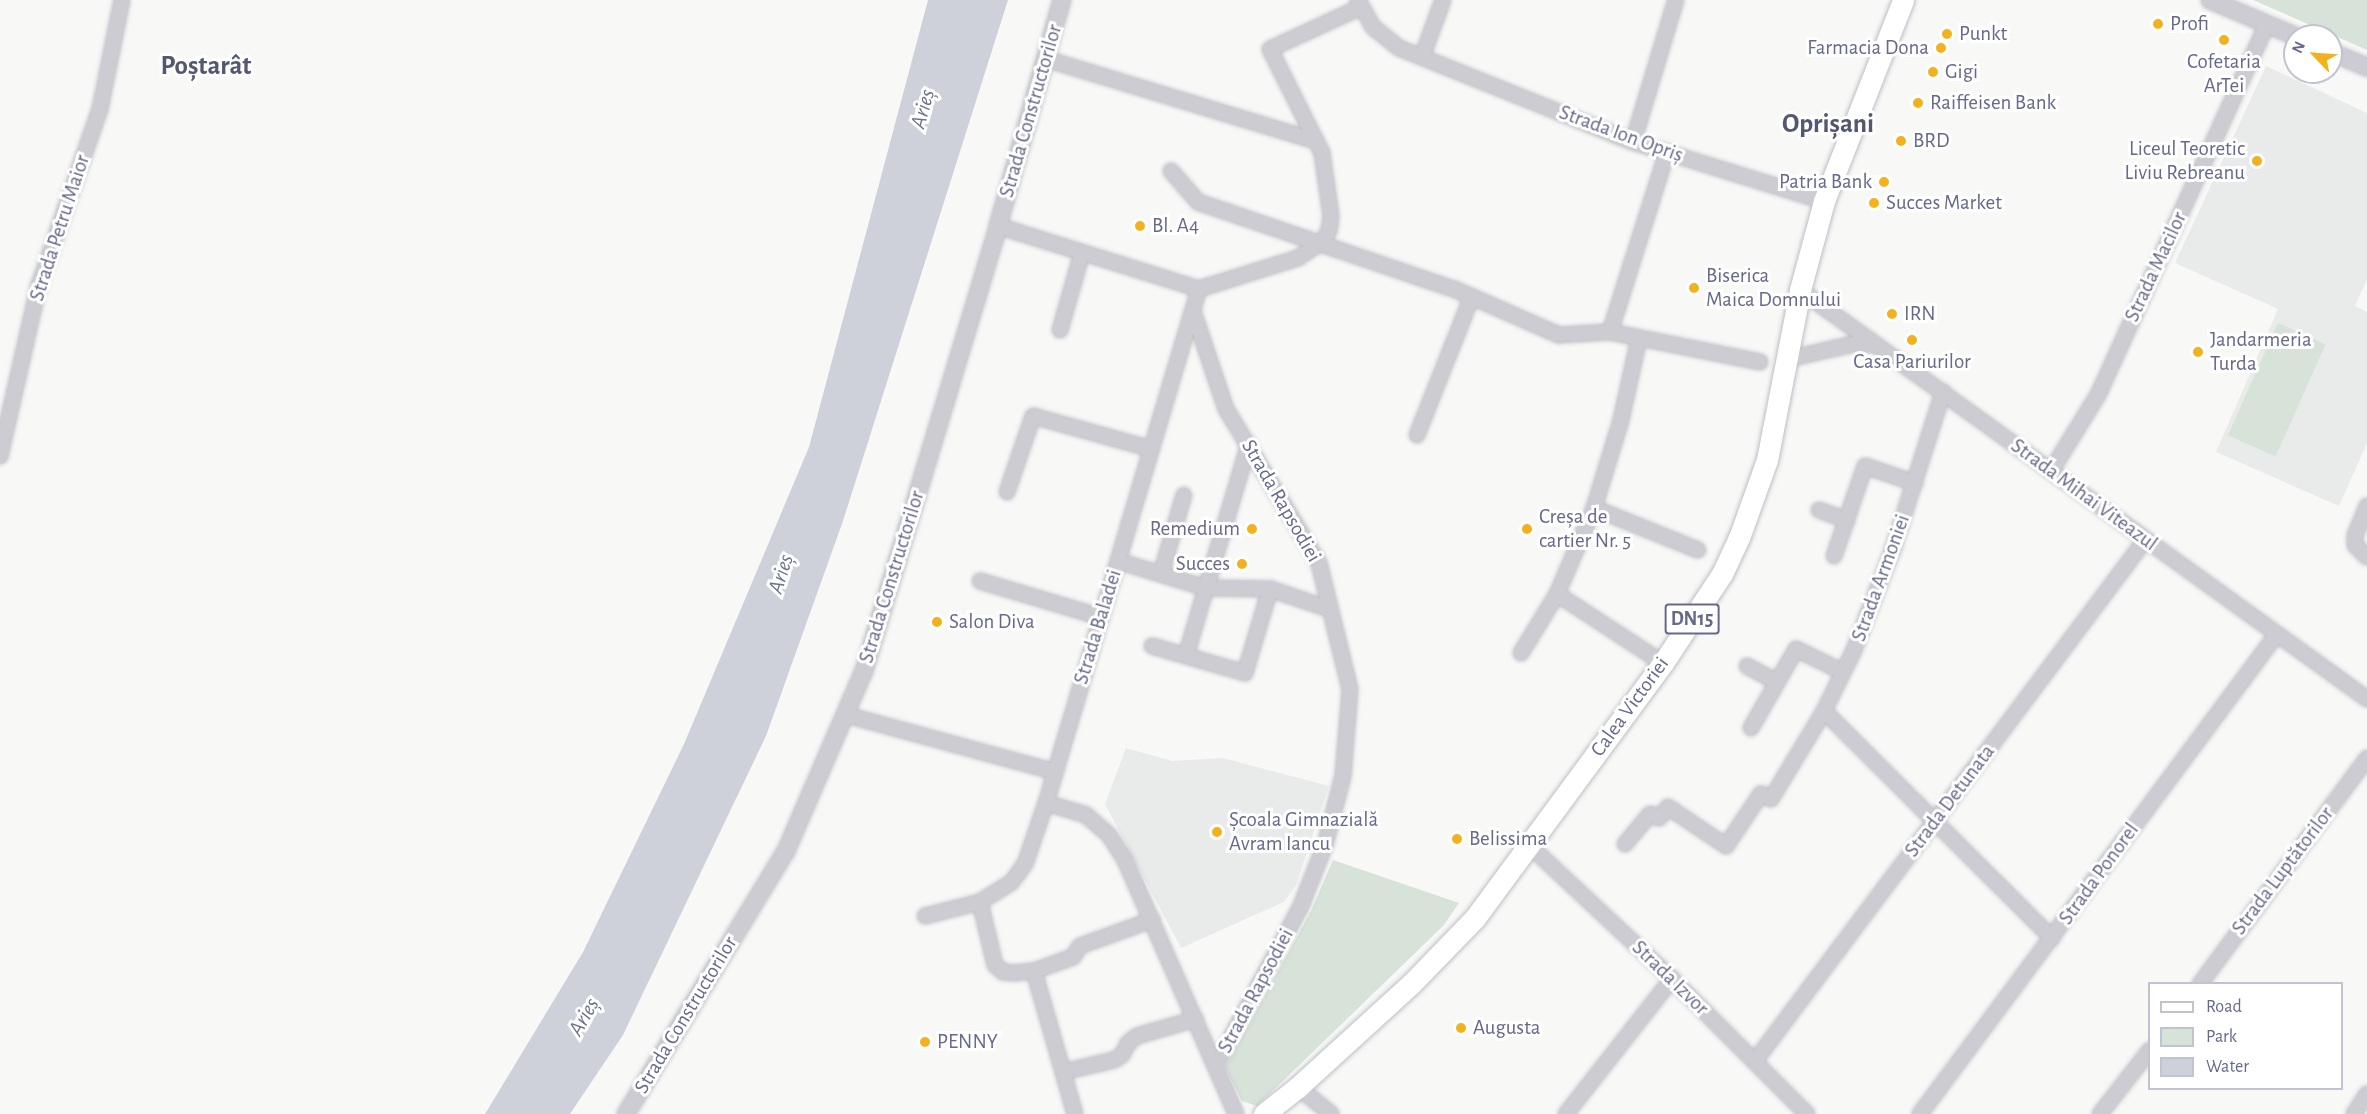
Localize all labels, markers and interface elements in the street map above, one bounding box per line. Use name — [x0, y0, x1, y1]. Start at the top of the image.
place label: Profi — [2170, 11, 2209, 37]
marker: Profi — [2151, 17, 2165, 31]
place label: Punkt — [1959, 21, 2007, 47]
street label: Strada Constructorilor — [994, 22, 1068, 200]
north arrow — [2283, 24, 2343, 84]
marker: Punkt — [1940, 27, 1954, 41]
marker: Cofetaria ArTei — [2217, 33, 2231, 47]
place label: Farmacia Dona — [1807, 35, 1929, 61]
text: N — [2289, 39, 2308, 56]
marker: Farmacia Dona — [1934, 41, 1948, 55]
place label: Cofetaria ArTei — [2187, 49, 2261, 99]
district label: Poștarât — [161, 50, 251, 82]
place label: Gigi — [1945, 59, 1978, 85]
marker: Gigi — [1926, 65, 1940, 79]
water label: Arieș — [905, 86, 941, 132]
place label: Raiffeisen Bank — [1930, 90, 2056, 116]
marker: Raiffeisen Bank — [1911, 96, 1925, 110]
street label: Strada Ion Opriș — [1556, 100, 1686, 168]
district label: Oprișani — [1782, 108, 1874, 140]
place label: BRD — [1913, 128, 1949, 154]
marker: BRD — [1894, 134, 1908, 148]
place label: Liceul Teoretic Liviu Rebreanu — [2124, 136, 2245, 186]
street label: Strada Petru Maior — [24, 152, 96, 304]
marker: Liceul Teoretic Liviu Rebreanu — [2250, 154, 2264, 168]
place label: Patria Bank — [1779, 169, 1872, 195]
marker: Patria Bank — [1877, 175, 1891, 189]
place label: Succes Market — [1886, 190, 2002, 216]
marker: Succes Market — [1867, 196, 1881, 210]
street label: Strada Macilor — [2120, 208, 2192, 326]
place label: Bl. A4 — [1152, 213, 1199, 239]
marker: Bl. A4 — [1133, 219, 1147, 233]
place label: Biserica Maica Domnului — [1706, 263, 1841, 313]
marker: Biserica Maica Domnului — [1687, 281, 1701, 295]
place label: IRN — [1904, 301, 1936, 327]
marker: IRN — [1885, 307, 1899, 321]
place label: Jandarmeria Turda — [2210, 327, 2312, 377]
marker: Casa Pariurilor — [1905, 333, 1919, 347]
marker: Jandarmeria Turda — [2191, 345, 2205, 359]
place label: Casa Pariurilor — [1853, 349, 1971, 375]
street label: Strada Mihai Viteazul — [2006, 433, 2162, 557]
street label: Strada Rapsodiei — [1236, 435, 1326, 567]
street label: Strada Constructorilor — [854, 488, 930, 666]
place label: Creșa de cartier Nr. 5 — [1539, 504, 1631, 554]
street label: Strada Armoniei — [1846, 511, 1916, 645]
place label: Remedium — [1150, 516, 1240, 542]
marker: Remedium — [1245, 522, 1259, 536]
marker: Creșa de cartier Nr. 5 — [1520, 522, 1534, 536]
water label: Arieș — [762, 551, 800, 597]
place label: Succes — [1176, 551, 1230, 577]
marker: Succes — [1235, 557, 1249, 571]
street label: Strada Baladei — [1069, 567, 1127, 687]
road number: DN15 — [1664, 602, 1720, 636]
place label: Salon Diva — [949, 609, 1035, 635]
marker: Salon Diva — [930, 615, 944, 629]
street label: Calea Victoriei — [1585, 652, 1675, 762]
street label: Strada Detunata — [1900, 740, 2000, 862]
street label: Strada Luptătorilor — [2227, 802, 2339, 940]
place label: Școala Gimnazială Avram Iancu — [1229, 807, 1378, 857]
street label: Strada Ponorel — [2054, 818, 2144, 930]
marker: Școala Gimnazială Avram Iancu — [1210, 825, 1224, 839]
place label: Belissima — [1469, 826, 1547, 852]
marker: Belissima — [1450, 832, 1464, 846]
street label: Strada Rapsodiei — [1213, 924, 1299, 1058]
street label: Strada Constructorilor — [629, 932, 743, 1098]
street label: Strada Izvor — [1626, 935, 1714, 1021]
legend — [2148, 982, 2343, 1090]
water label: Arieș — [563, 993, 605, 1041]
text: Road — [2206, 998, 2242, 1016]
place label: Augusta — [1473, 1015, 1541, 1041]
marker: Augusta — [1454, 1021, 1468, 1035]
text: Park — [2206, 1028, 2237, 1046]
place label: PENNY — [937, 1029, 998, 1055]
marker: PENNY — [918, 1035, 932, 1049]
text: Water — [2206, 1058, 2249, 1076]

